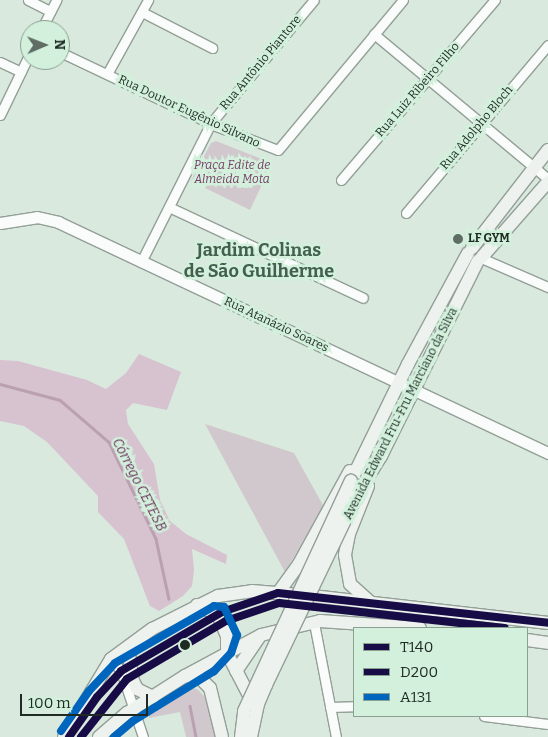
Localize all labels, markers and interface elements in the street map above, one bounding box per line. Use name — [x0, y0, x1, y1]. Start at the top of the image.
street label: Rua Antônio Piantore — [217, 13, 305, 113]
north arrow — [20, 20, 70, 70]
text: N — [51, 39, 68, 50]
street label: Rua Luiz Ribeiro Filho — [373, 40, 463, 140]
street label: Rua Doutor Eugênio Silvano — [116, 73, 262, 151]
street label: Rua Adolpho Bloch — [438, 83, 516, 173]
park label: Praça Edite de Almeida Mota — [194, 159, 270, 187]
place label: LF GYM — [468, 232, 510, 246]
marker: LF GYM — [452, 233, 464, 245]
district label: Jardim Colinas de São Guilherme — [184, 240, 334, 282]
street label: Rua Atanázio Soares — [221, 294, 331, 356]
street label: Avenida Edward Fru-Fru Marciano da Silva — [341, 306, 461, 522]
water label: Córrego CETESB — [108, 436, 170, 534]
legend — [353, 627, 528, 717]
text: T140 — [400, 638, 433, 656]
unlabelled marker — [180, 640, 190, 650]
text: D200 — [400, 663, 438, 681]
scale bar — [22, 684, 150, 716]
text: A131 — [400, 688, 431, 706]
text: 100 m — [28, 694, 71, 712]

